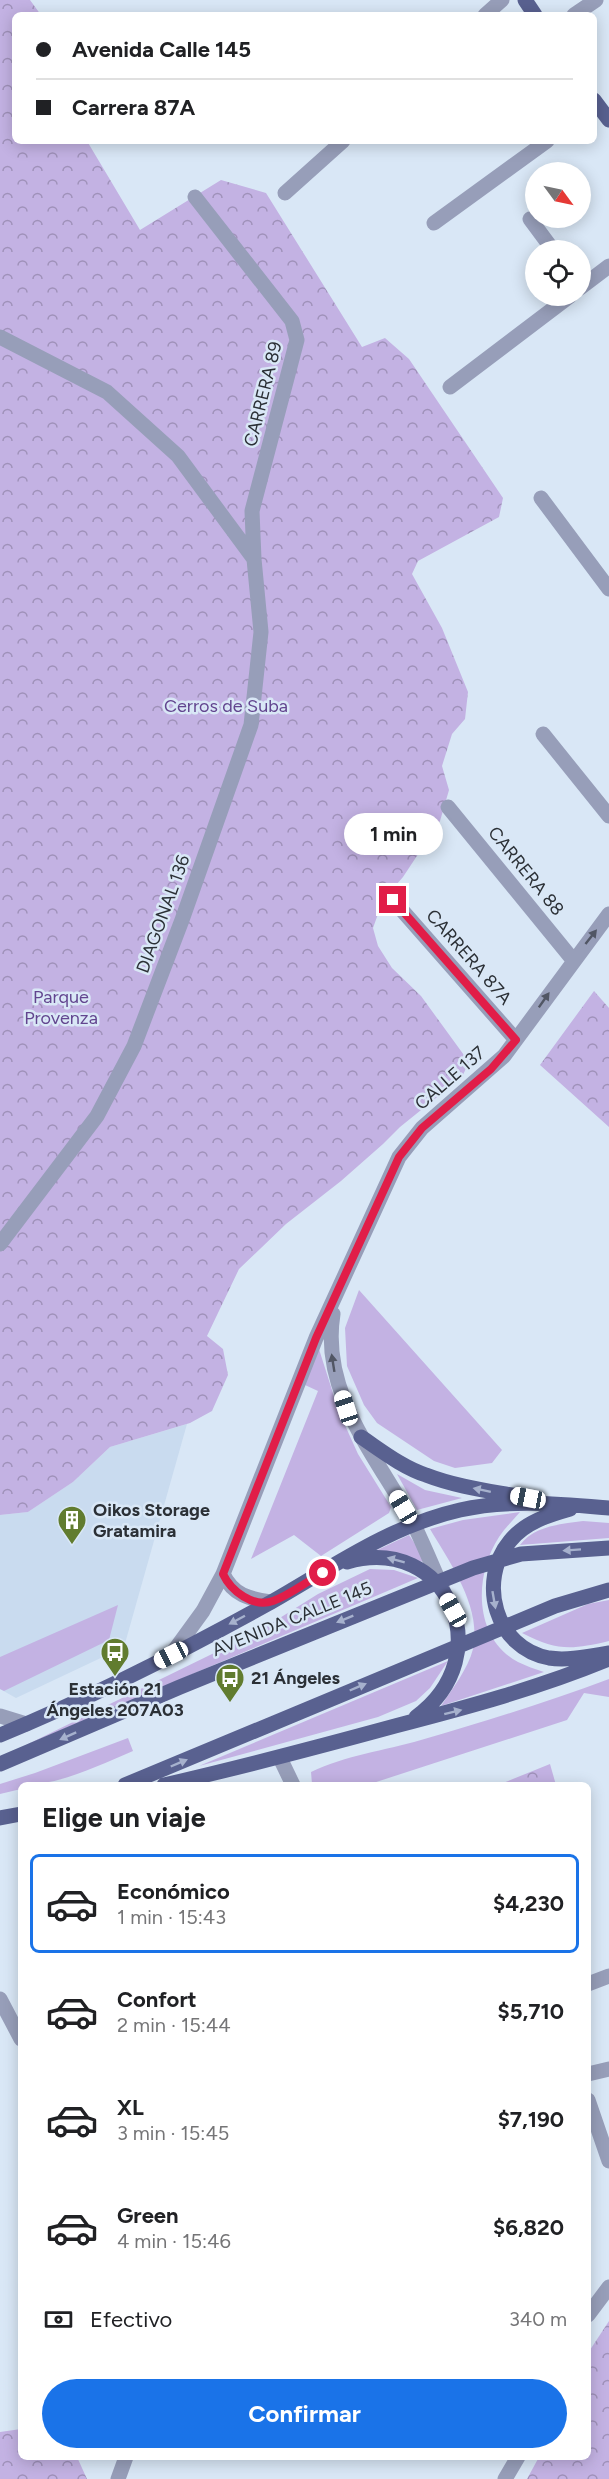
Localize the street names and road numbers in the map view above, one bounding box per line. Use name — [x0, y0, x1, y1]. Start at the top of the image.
street label: CARRERA 89 — [239, 339, 287, 449]
street label: CARRERA 88 — [483, 822, 569, 920]
street label: DIAGONAL 136 — [131, 852, 195, 976]
street label: CARRERA 87A — [422, 905, 516, 1009]
street label: CALLE 137 — [410, 1041, 490, 1114]
street label: AVENIDA CALLE 145 — [209, 1577, 375, 1661]

